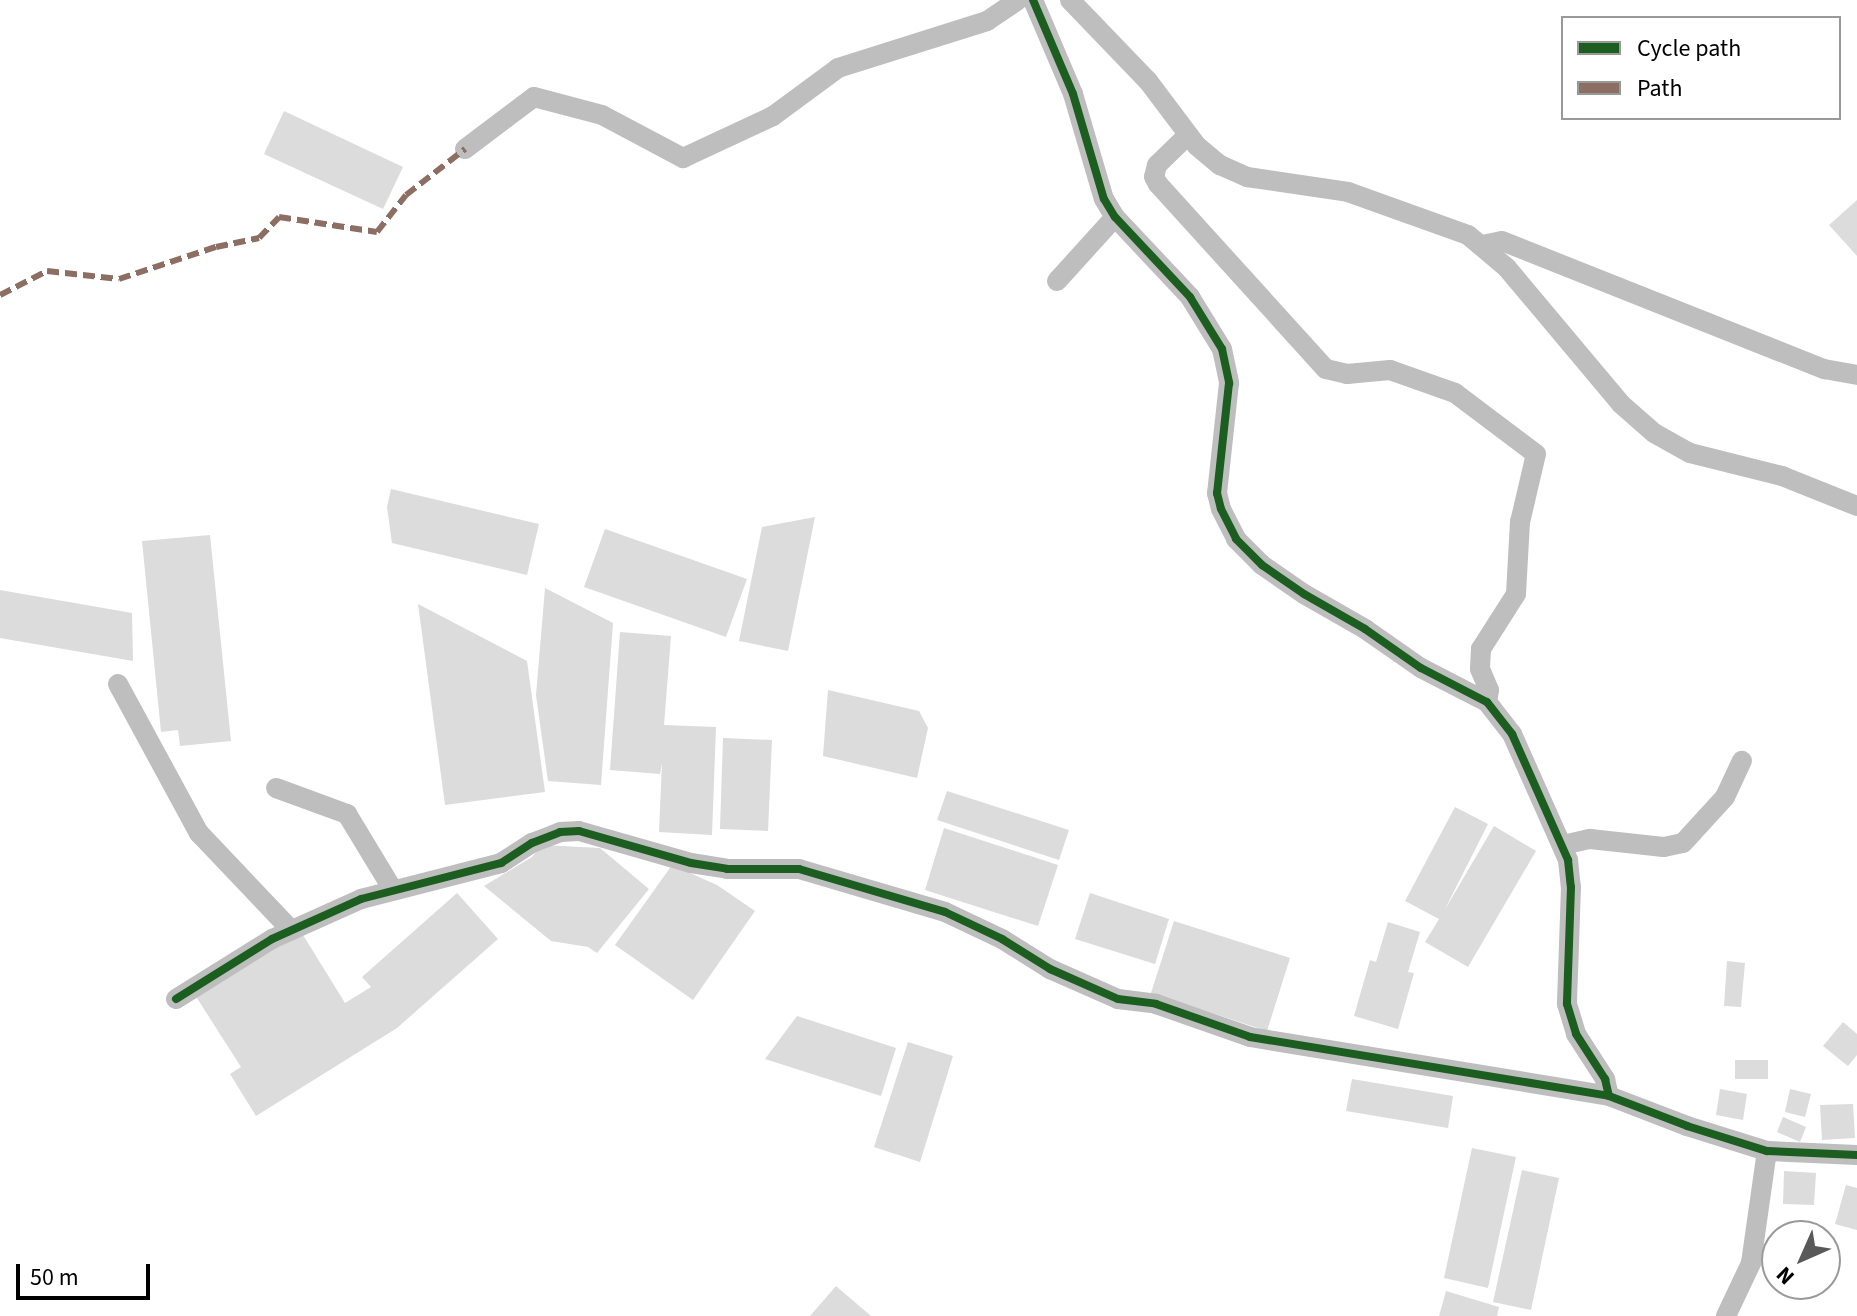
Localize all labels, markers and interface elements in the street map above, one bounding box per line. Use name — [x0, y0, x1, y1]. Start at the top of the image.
legend — [1561, 16, 1841, 120]
text: Cycle path — [1637, 31, 1741, 66]
text: Path — [1637, 71, 1683, 106]
north arrow — [1761, 1220, 1841, 1300]
scale bar — [20, 1248, 154, 1298]
text: N — [1769, 1259, 1802, 1292]
text: 50 m — [30, 1260, 79, 1295]

